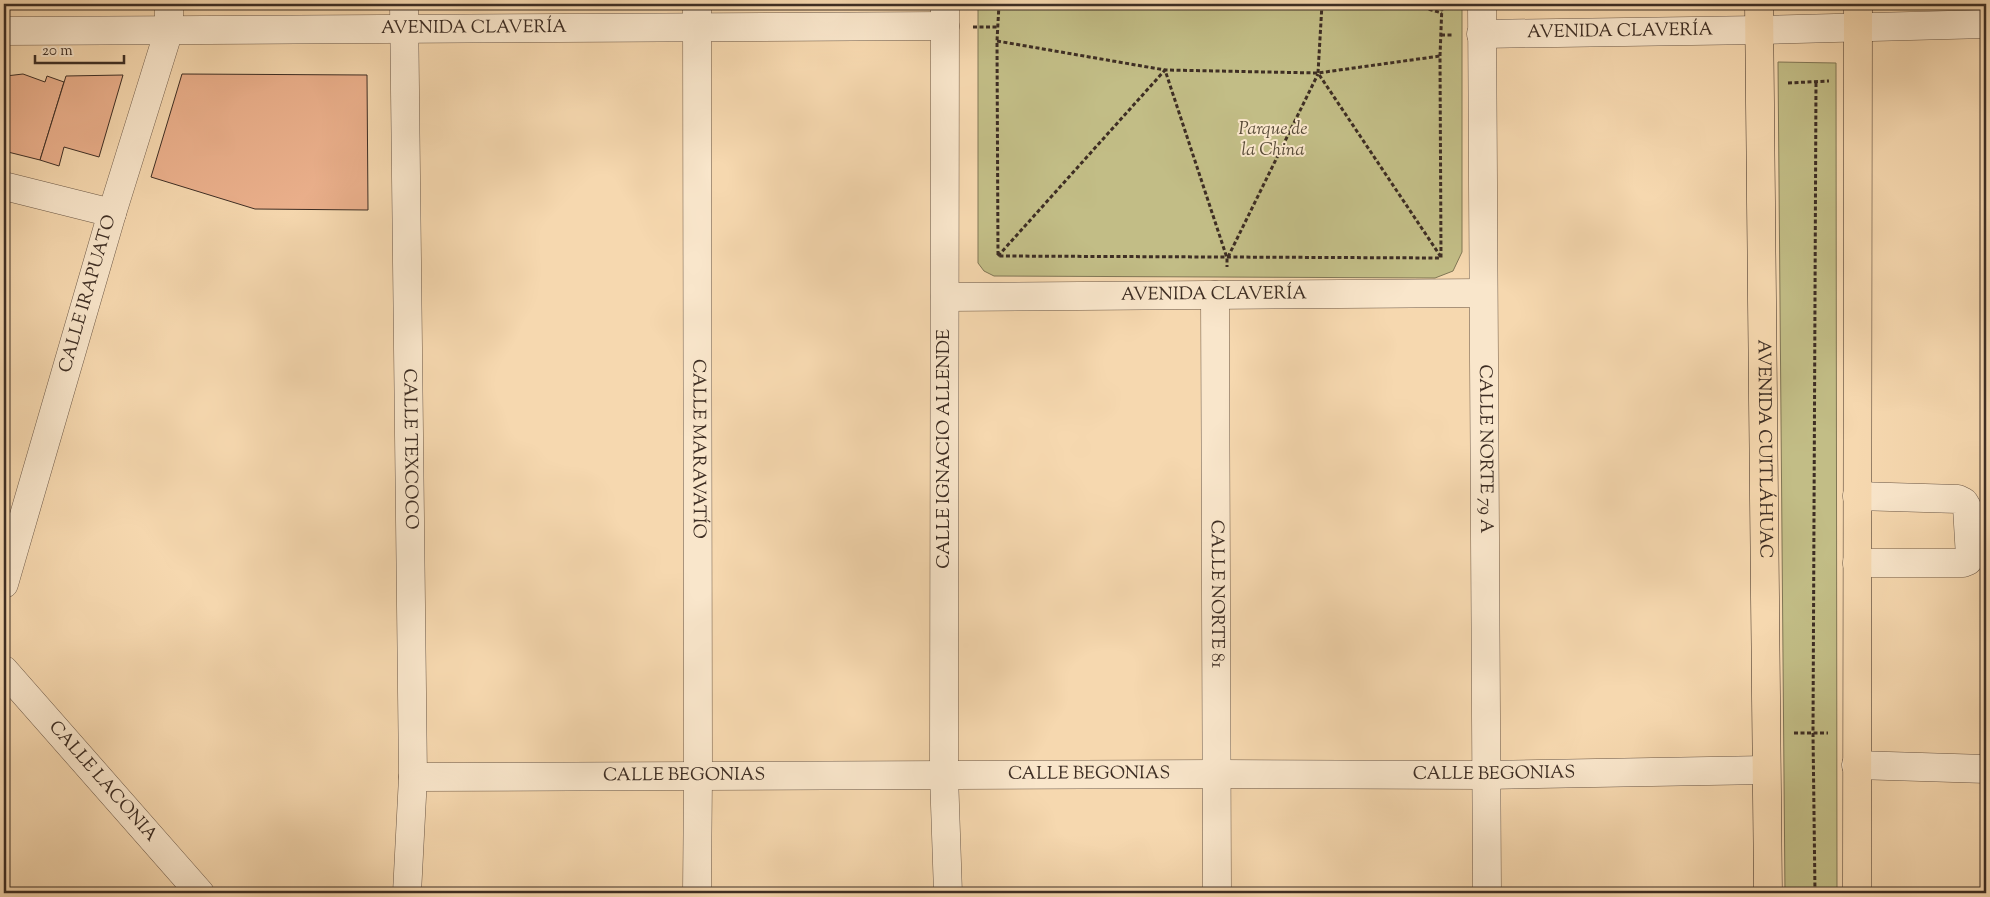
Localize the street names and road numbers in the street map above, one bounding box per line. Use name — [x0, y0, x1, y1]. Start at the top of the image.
street label: AVENIDA CLAVERÍA — [381, 15, 567, 42]
street label: AVENIDA CLAVERÍA — [1527, 18, 1714, 46]
street label: CALLE IRAPUATO — [53, 212, 124, 376]
street label: AVENIDA CLAVERÍA — [1121, 281, 1307, 309]
street label: CALLE IGNACIO ALLENDE — [932, 329, 958, 569]
street label: AVENIDA CUITLÁHUAC — [1749, 339, 1778, 559]
street label: CALLE MARAVATÍO — [684, 359, 711, 539]
street label: CALLE NORTE 79 A — [1471, 364, 1498, 534]
street label: CALLE TEXCOCO — [395, 368, 423, 530]
street label: CALLE NORTE 81 — [1203, 520, 1229, 668]
street label: CALLE LACONIA — [42, 716, 163, 849]
street label: CALLE BEGONIAS — [1413, 760, 1575, 788]
street label: CALLE BEGONIAS — [1008, 761, 1170, 788]
street label: CALLE BEGONIAS — [603, 763, 765, 789]

